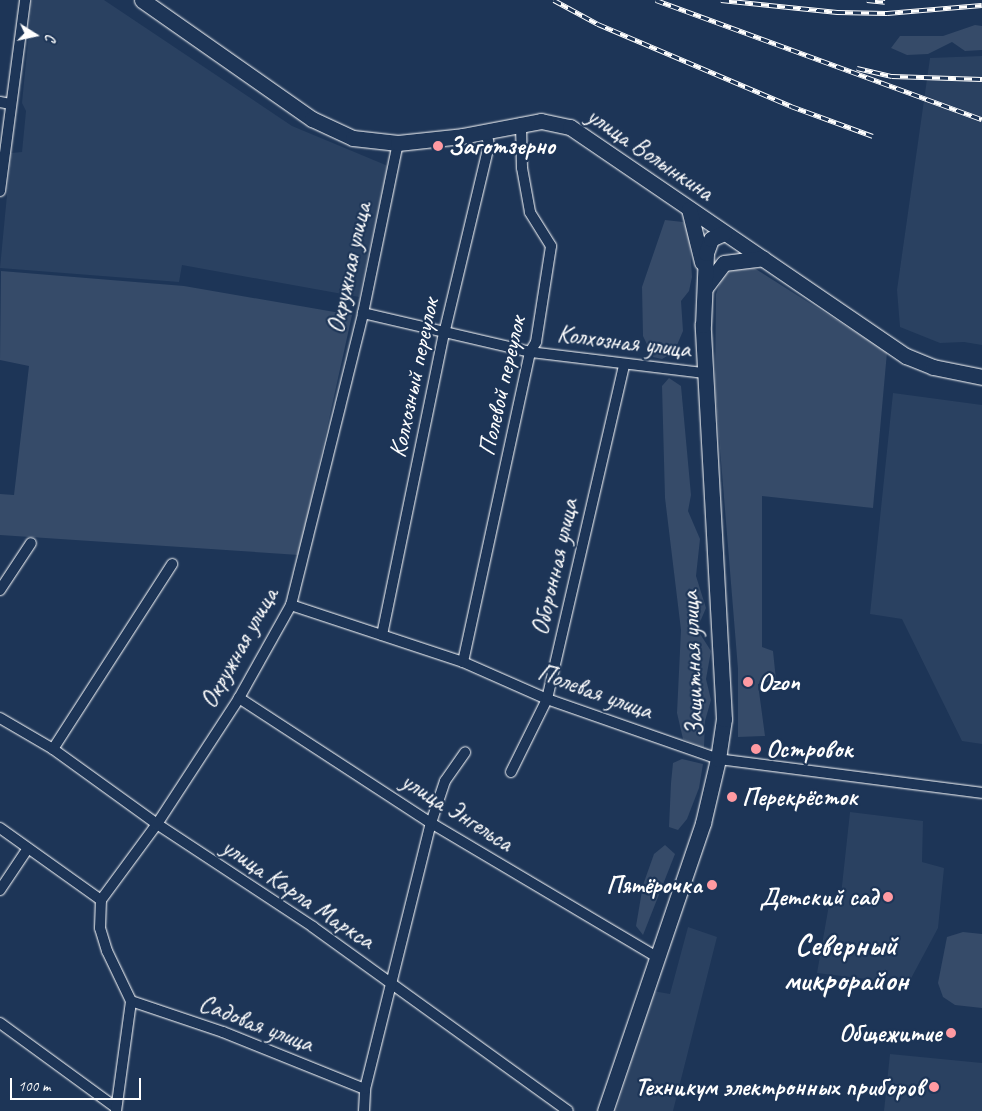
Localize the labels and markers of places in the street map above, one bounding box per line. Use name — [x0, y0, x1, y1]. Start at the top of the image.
place label: Заготзерно — [448, 131, 555, 161]
marker: Заготзерно — [432, 140, 444, 152]
place label: Ozon — [758, 667, 800, 697]
marker: Ozon — [742, 676, 754, 688]
place label: Островок — [766, 734, 852, 764]
marker: Островок — [750, 743, 762, 755]
place label: Перекрёсток — [742, 782, 858, 812]
marker: Перекрёсток — [726, 791, 738, 803]
place label: Пятёрочка — [606, 870, 702, 900]
marker: Пятёрочка — [706, 879, 718, 891]
place label: Детский сад — [759, 882, 878, 912]
marker: Детский сад — [882, 891, 894, 903]
place label: Общежитие — [839, 1018, 941, 1048]
marker: Общежитие — [945, 1027, 957, 1039]
place label: Техникум электронных приборов — [638, 1072, 924, 1102]
marker: Техникум электронных приборов — [928, 1081, 940, 1093]

